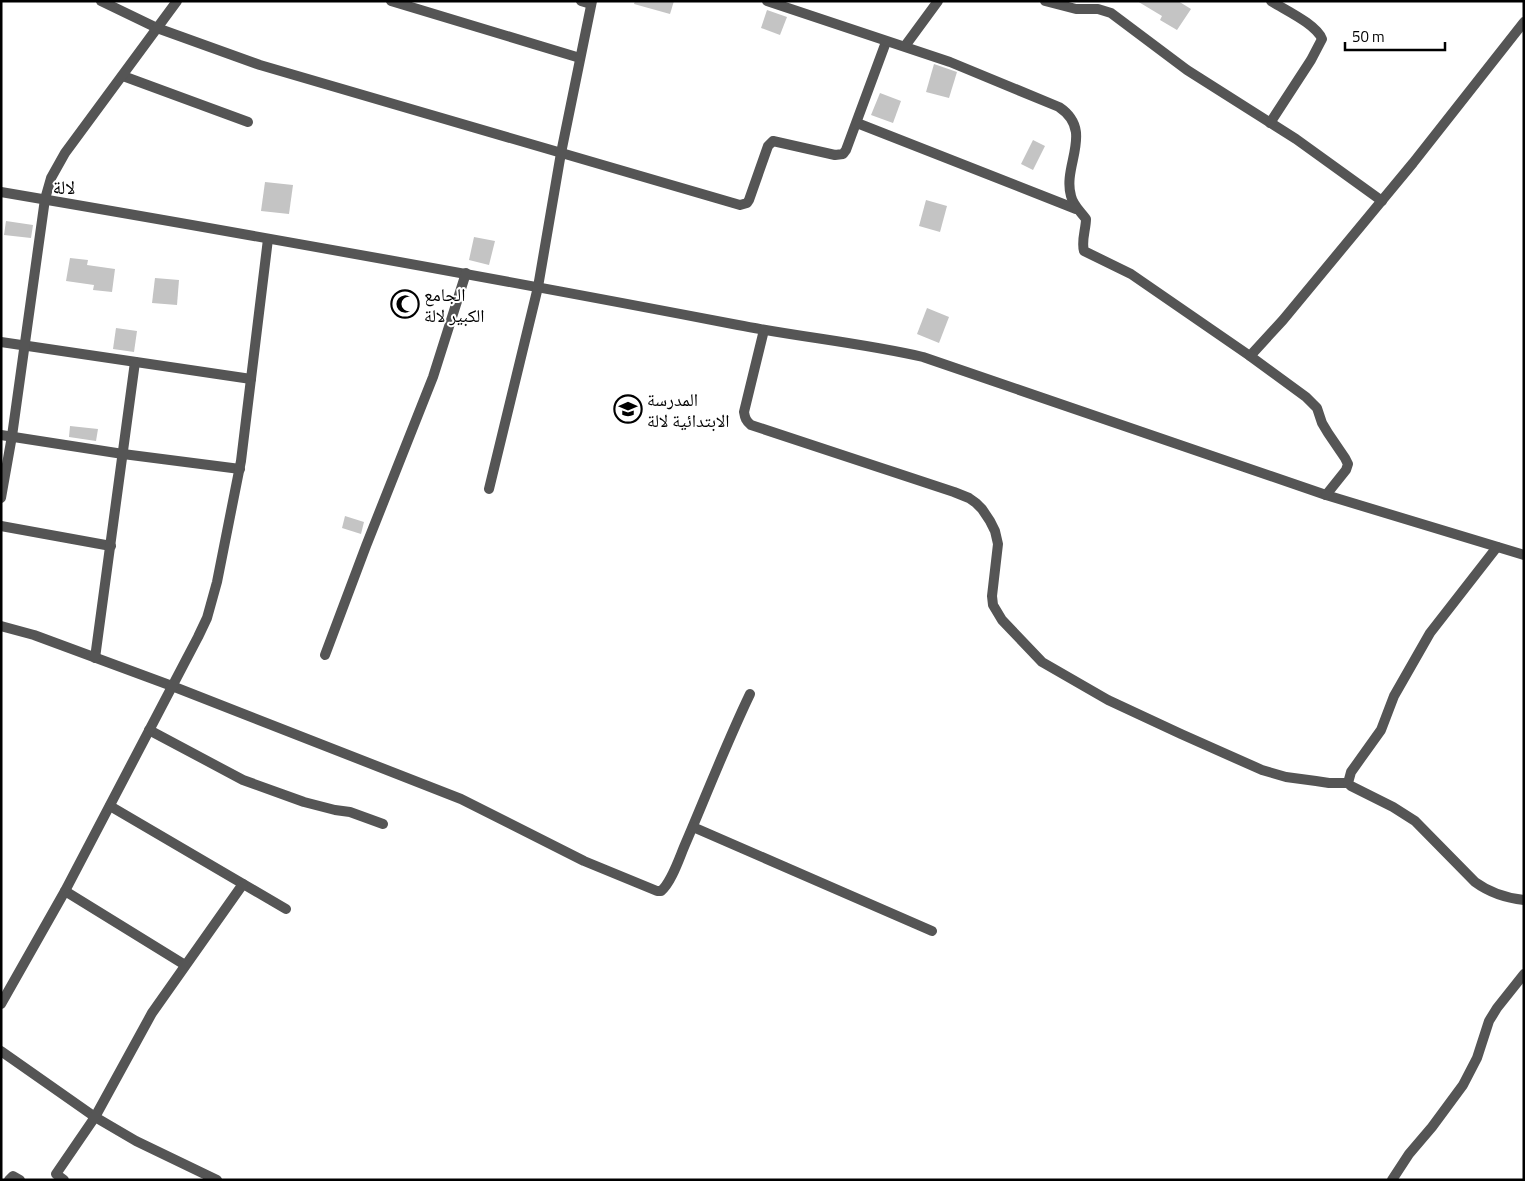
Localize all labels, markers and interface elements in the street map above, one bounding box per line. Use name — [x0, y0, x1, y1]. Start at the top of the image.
scale bar — [1345, 20, 1445, 52]
text: 50 m — [1352, 25, 1385, 48]
district label: لالة — [53, 172, 75, 201]
place label: الجامع الكبير لالة — [424, 281, 485, 329]
mosque icon: الجامع الكبير لالة — [390, 289, 420, 319]
place label: المدرسة الابتدائية لالة — [647, 386, 730, 434]
school or university icon: المدرسة الابتدائية لالة — [613, 394, 643, 424]

